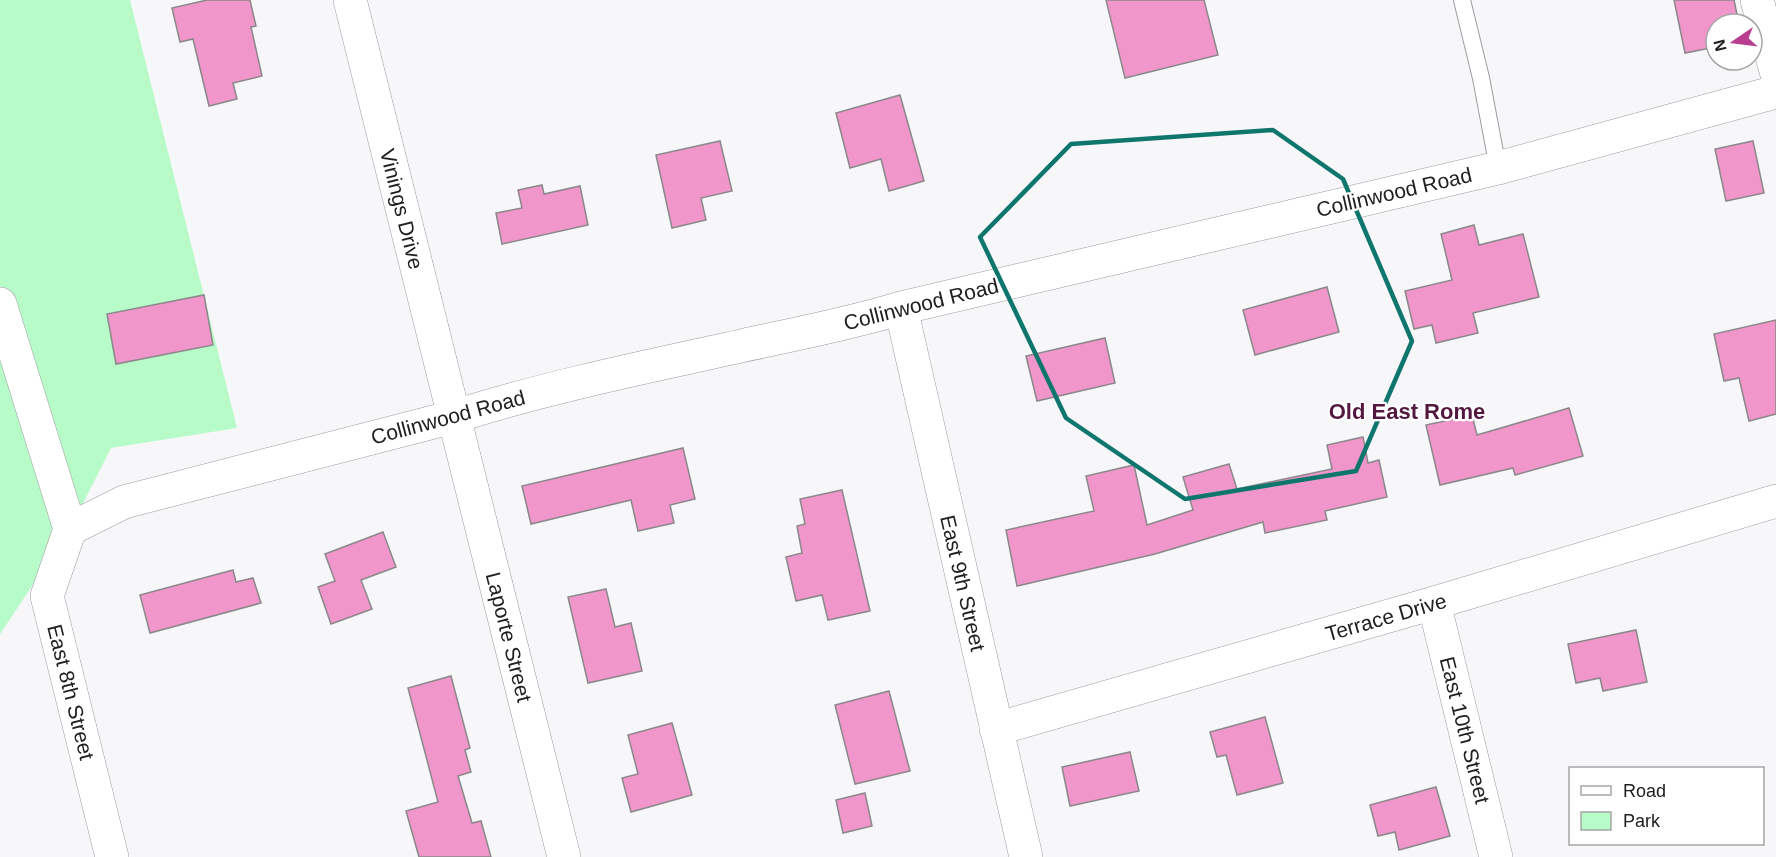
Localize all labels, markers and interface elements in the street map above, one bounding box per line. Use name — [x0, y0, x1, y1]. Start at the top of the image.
north arrow — [1704, 12, 1764, 72]
text: N — [1710, 38, 1730, 53]
street label: Vinings Drive — [376, 146, 428, 272]
street label: Collinwood Road — [1314, 163, 1474, 221]
street label: Collinwood Road — [841, 274, 1001, 334]
street label: Collinwood Road — [368, 385, 528, 449]
district label: Old East Rome — [1329, 399, 1485, 424]
street label: East 9th Street — [936, 513, 990, 653]
street label: Laporte Street — [482, 570, 536, 705]
street label: Terrace Drive — [1323, 589, 1449, 645]
street label: East 8th Street — [43, 622, 99, 762]
street label: East 10th Street — [1436, 654, 1494, 806]
legend — [1569, 767, 1764, 845]
text: Road — [1623, 781, 1666, 801]
text: Park — [1623, 811, 1661, 831]

